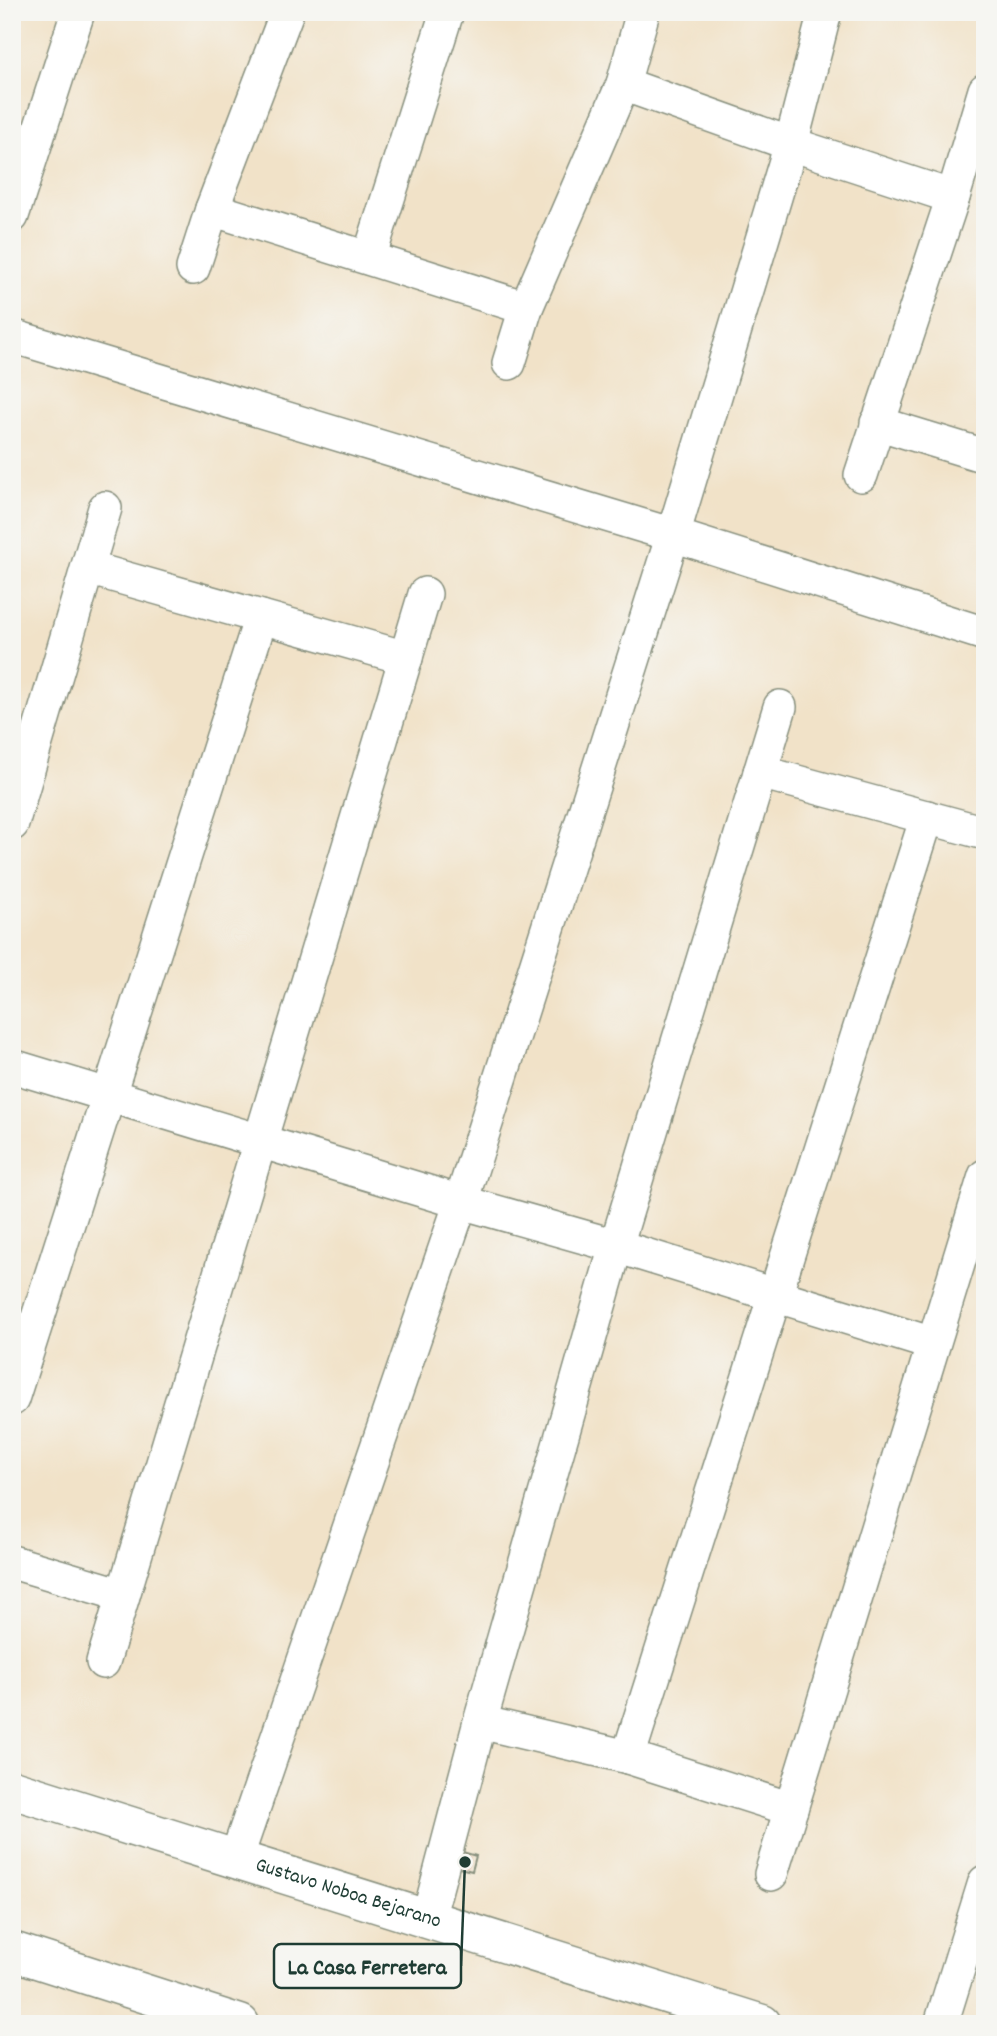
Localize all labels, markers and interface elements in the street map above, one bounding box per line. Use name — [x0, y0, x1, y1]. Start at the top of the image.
street label: Gustavo Noboa Bejarano — [251, 1851, 445, 1937]
callout: La Casa Ferretera — [274, 1944, 461, 1988]
text: La Casa Ferretera — [288, 1953, 448, 1986]

